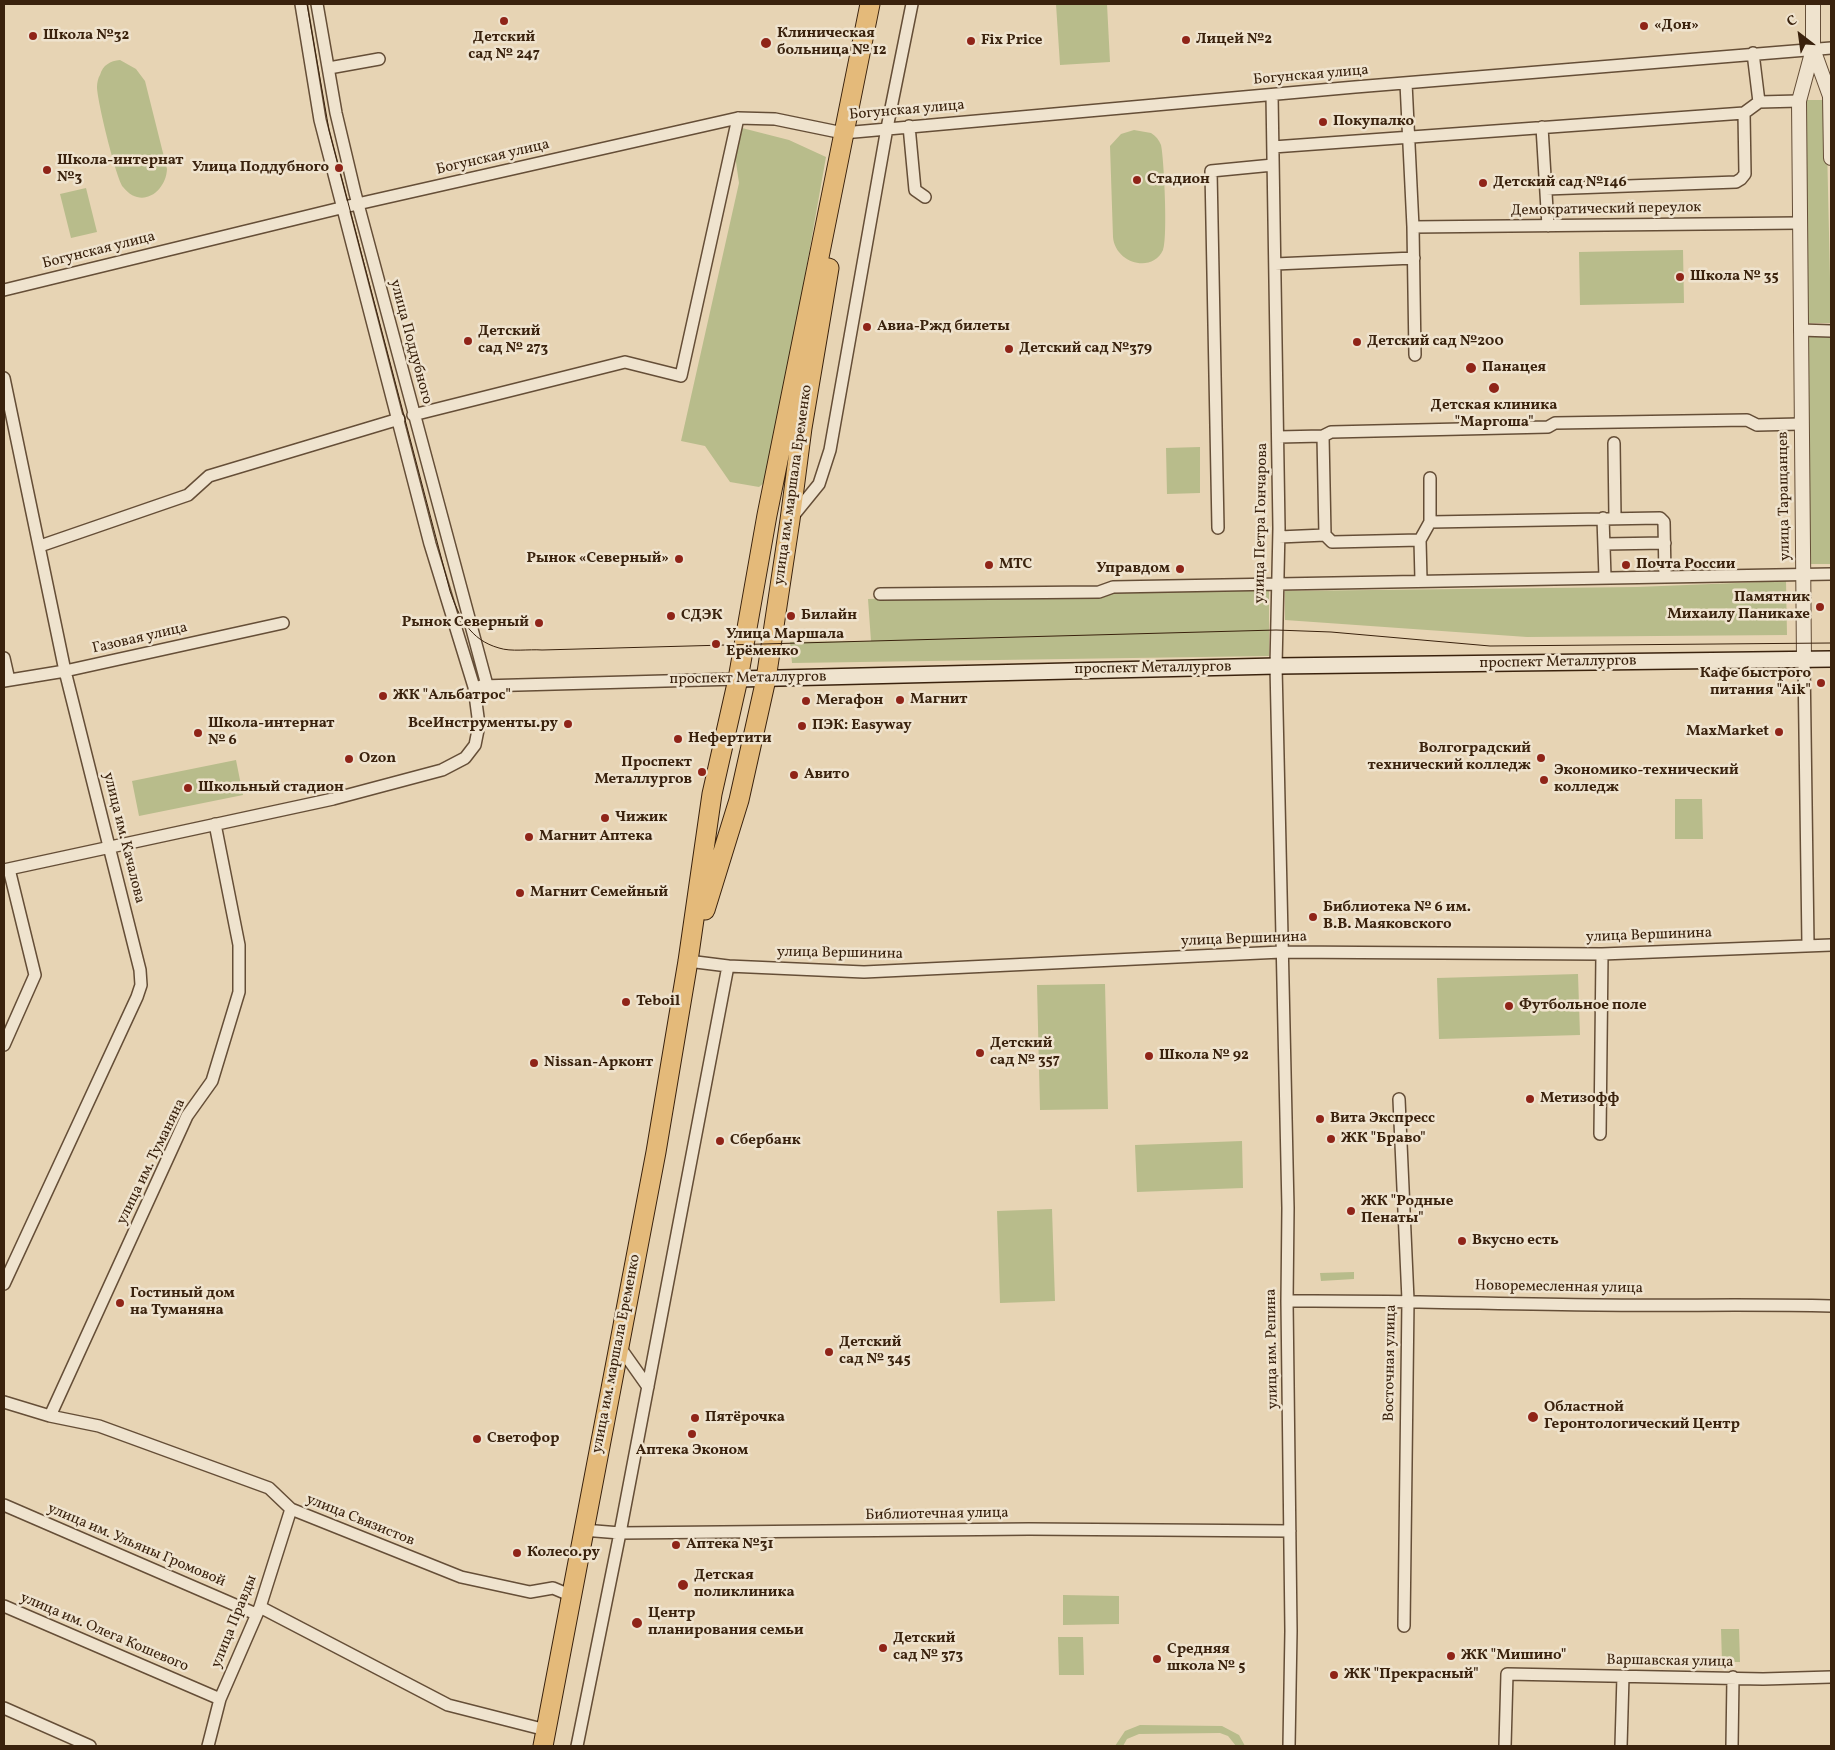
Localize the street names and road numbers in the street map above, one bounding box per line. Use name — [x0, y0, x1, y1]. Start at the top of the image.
street label: Богунская улица — [1253, 62, 1369, 90]
street label: Богунская улица — [849, 97, 965, 125]
street label: Богунская улица — [435, 136, 551, 180]
street label: Демократический переулок — [1511, 199, 1701, 221]
street label: Богунская улица — [41, 228, 157, 274]
street label: улица Поддубного — [385, 278, 435, 406]
street label: улица им. маршала Еременко — [771, 384, 817, 586]
street label: улица Таращанцев — [1775, 431, 1795, 561]
street label: улица Петра Гончарова — [1252, 443, 1272, 603]
street label: Газовая улица — [91, 619, 189, 659]
street label: проспект Металлургов — [1479, 653, 1637, 673]
street label: проспект Металлургов — [1074, 659, 1232, 679]
street label: проспект Металлургов — [669, 669, 827, 689]
street label: улица им. Качалова — [98, 771, 148, 905]
street label: улица Вершинина — [1586, 925, 1712, 947]
street label: улица Вершинина — [1181, 929, 1307, 951]
street label: улица Вершинина — [777, 944, 903, 964]
street label: улица им. Туманяна — [114, 1096, 190, 1228]
street label: улица им. маршала Еременко — [589, 1253, 645, 1455]
street label: Новоремесленная улица — [1475, 1278, 1643, 1298]
street label: улица им. Репина — [1263, 1288, 1283, 1410]
street label: Восточная улица — [1381, 1304, 1401, 1422]
street label: улица Связистов — [303, 1491, 417, 1551]
street label: улица им. Ульяны Громовой — [44, 1500, 228, 1592]
street label: Библиотечная улица — [865, 1505, 1009, 1525]
street label: улица Правды — [208, 1573, 262, 1671]
street label: улица им. Олега Кошевого — [17, 1589, 191, 1677]
street label: Варшавская улица — [1606, 1652, 1734, 1672]

